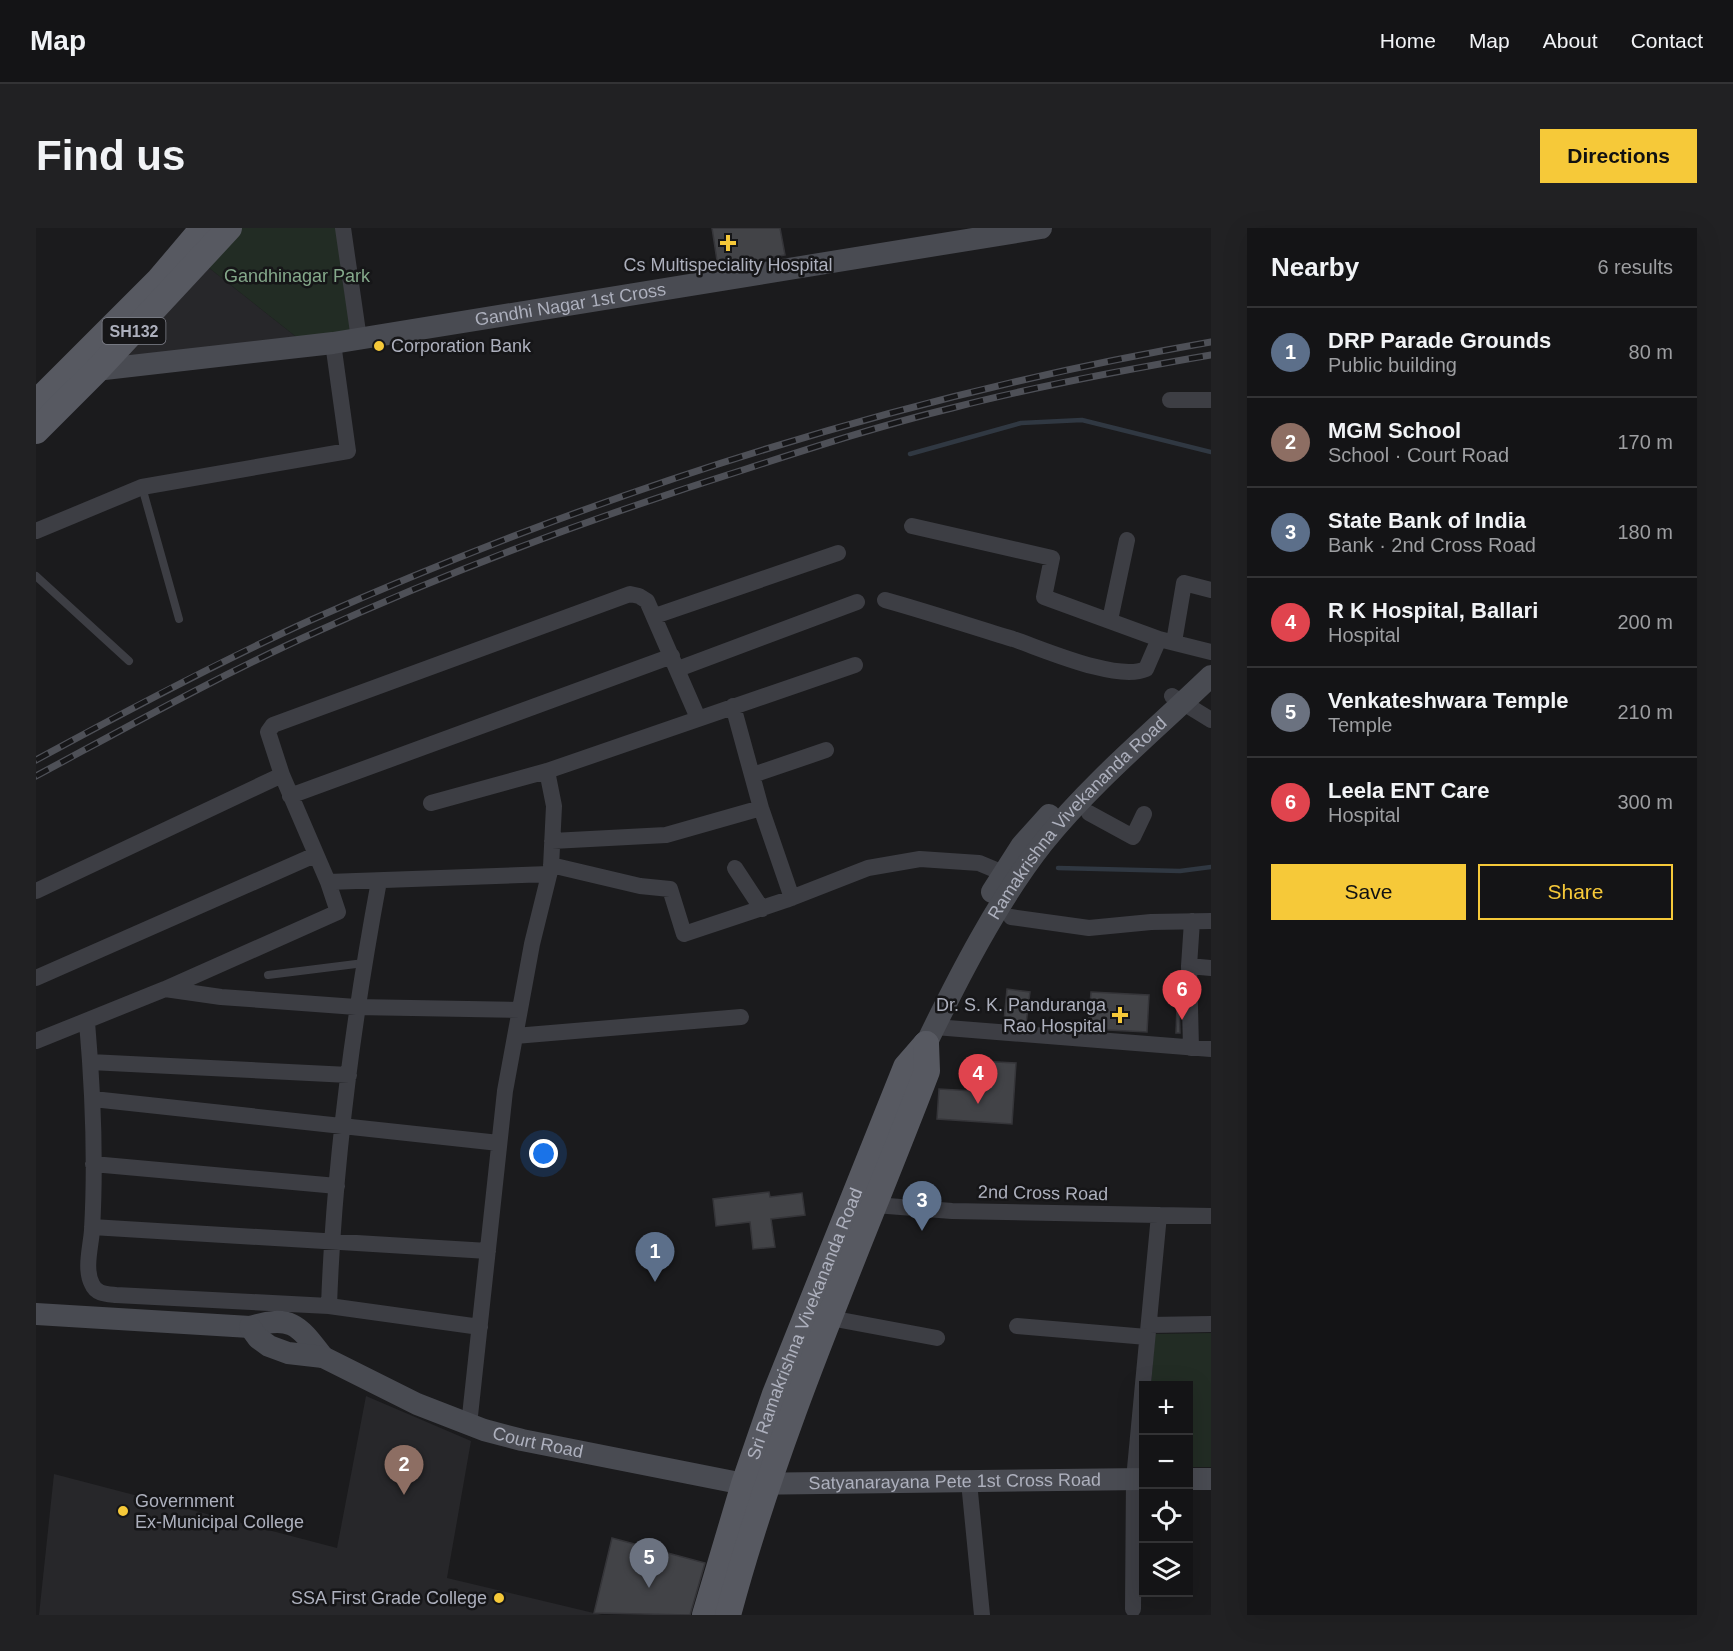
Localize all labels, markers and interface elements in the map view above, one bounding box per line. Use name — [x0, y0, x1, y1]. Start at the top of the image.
text: Map — [30, 25, 86, 56]
text: Home — [1380, 29, 1436, 52]
text: Map — [1469, 29, 1510, 52]
text: About — [1543, 29, 1598, 52]
text: Contact — [1631, 29, 1703, 52]
button: Directions — [1540, 129, 1697, 183]
text: Find us — [36, 132, 185, 179]
marker: Cs Multispeciality Hospital — [719, 234, 737, 252]
text: Nearby — [1271, 252, 1359, 282]
place label: Cs Multispeciality Hospital — [623, 255, 833, 275]
text: 6 results — [1597, 256, 1673, 278]
park label: Gandhinagar Park — [224, 266, 371, 286]
street label: Gandhi Nagar 1st Cross — [473, 279, 667, 330]
road number: SH132 — [102, 318, 166, 344]
text: DRP Parade Grounds — [1328, 328, 1551, 353]
place label: Corporation Bank — [391, 336, 532, 356]
marker: Corporation Bank — [372, 339, 386, 353]
text: 1 — [1285, 341, 1296, 363]
text: 80 m — [1629, 341, 1673, 363]
text: Public building — [1328, 354, 1457, 376]
text: MGM School — [1328, 418, 1461, 443]
text: 2 — [1285, 431, 1296, 453]
text: 170 m — [1617, 431, 1673, 453]
text: School · Court Road — [1328, 444, 1509, 466]
text: State Bank of India — [1328, 508, 1526, 533]
text: 3 — [1285, 521, 1296, 543]
text: 180 m — [1617, 521, 1673, 543]
text: Bank · 2nd Cross Road — [1328, 534, 1536, 556]
text: R K Hospital, Ballari — [1328, 598, 1538, 623]
text: 4 — [1285, 611, 1296, 633]
text: 200 m — [1617, 611, 1673, 633]
text: Hospital — [1328, 624, 1400, 646]
text: Venkateshwara Temple — [1328, 688, 1569, 713]
text: 5 — [1285, 701, 1296, 723]
text: 210 m — [1617, 701, 1673, 723]
street label: Ramakrishna Vivekananda Road — [984, 713, 1171, 923]
text: Temple — [1328, 714, 1392, 736]
text: Leela ENT Care — [1328, 778, 1489, 803]
text: 6 — [1285, 791, 1296, 813]
text: 300 m — [1617, 791, 1673, 813]
text: Hospital — [1328, 804, 1400, 826]
button: Save — [1271, 864, 1466, 920]
button: Share — [1478, 864, 1673, 920]
pin: 6 — [1162, 970, 1202, 1020]
place label: Dr. S. K. Panduranga Rao Hospital — [936, 995, 1107, 1036]
marker: Dr. S. K. Panduranga Rao Hospital — [1111, 1006, 1129, 1024]
pin: 4 — [958, 1054, 998, 1104]
your location — [529, 1139, 558, 1168]
pin: 3 — [902, 1182, 942, 1231]
street label: 2nd Cross Road — [978, 1182, 1108, 1204]
street label: Sri Ramakrishna Vivekananda Road — [743, 1185, 867, 1462]
pin: 1 — [636, 1232, 674, 1282]
map controls — [1139, 1381, 1193, 1597]
button: + — [1139, 1381, 1193, 1435]
street label: Court Road — [490, 1423, 585, 1462]
button: − — [1139, 1435, 1193, 1489]
pin: 2 — [384, 1446, 424, 1495]
street label: Satyanarayana Pete 1st Cross Road — [808, 1470, 1101, 1493]
button: locate — [1139, 1489, 1193, 1543]
place label: Government Ex-Municipal College — [135, 1491, 304, 1532]
marker: Government Ex-Municipal College — [116, 1504, 130, 1518]
pin: 5 — [630, 1538, 668, 1588]
button: layers — [1139, 1543, 1193, 1597]
place label: SSA First Grade College — [291, 1588, 487, 1608]
marker: SSA First Grade College — [492, 1591, 506, 1605]

